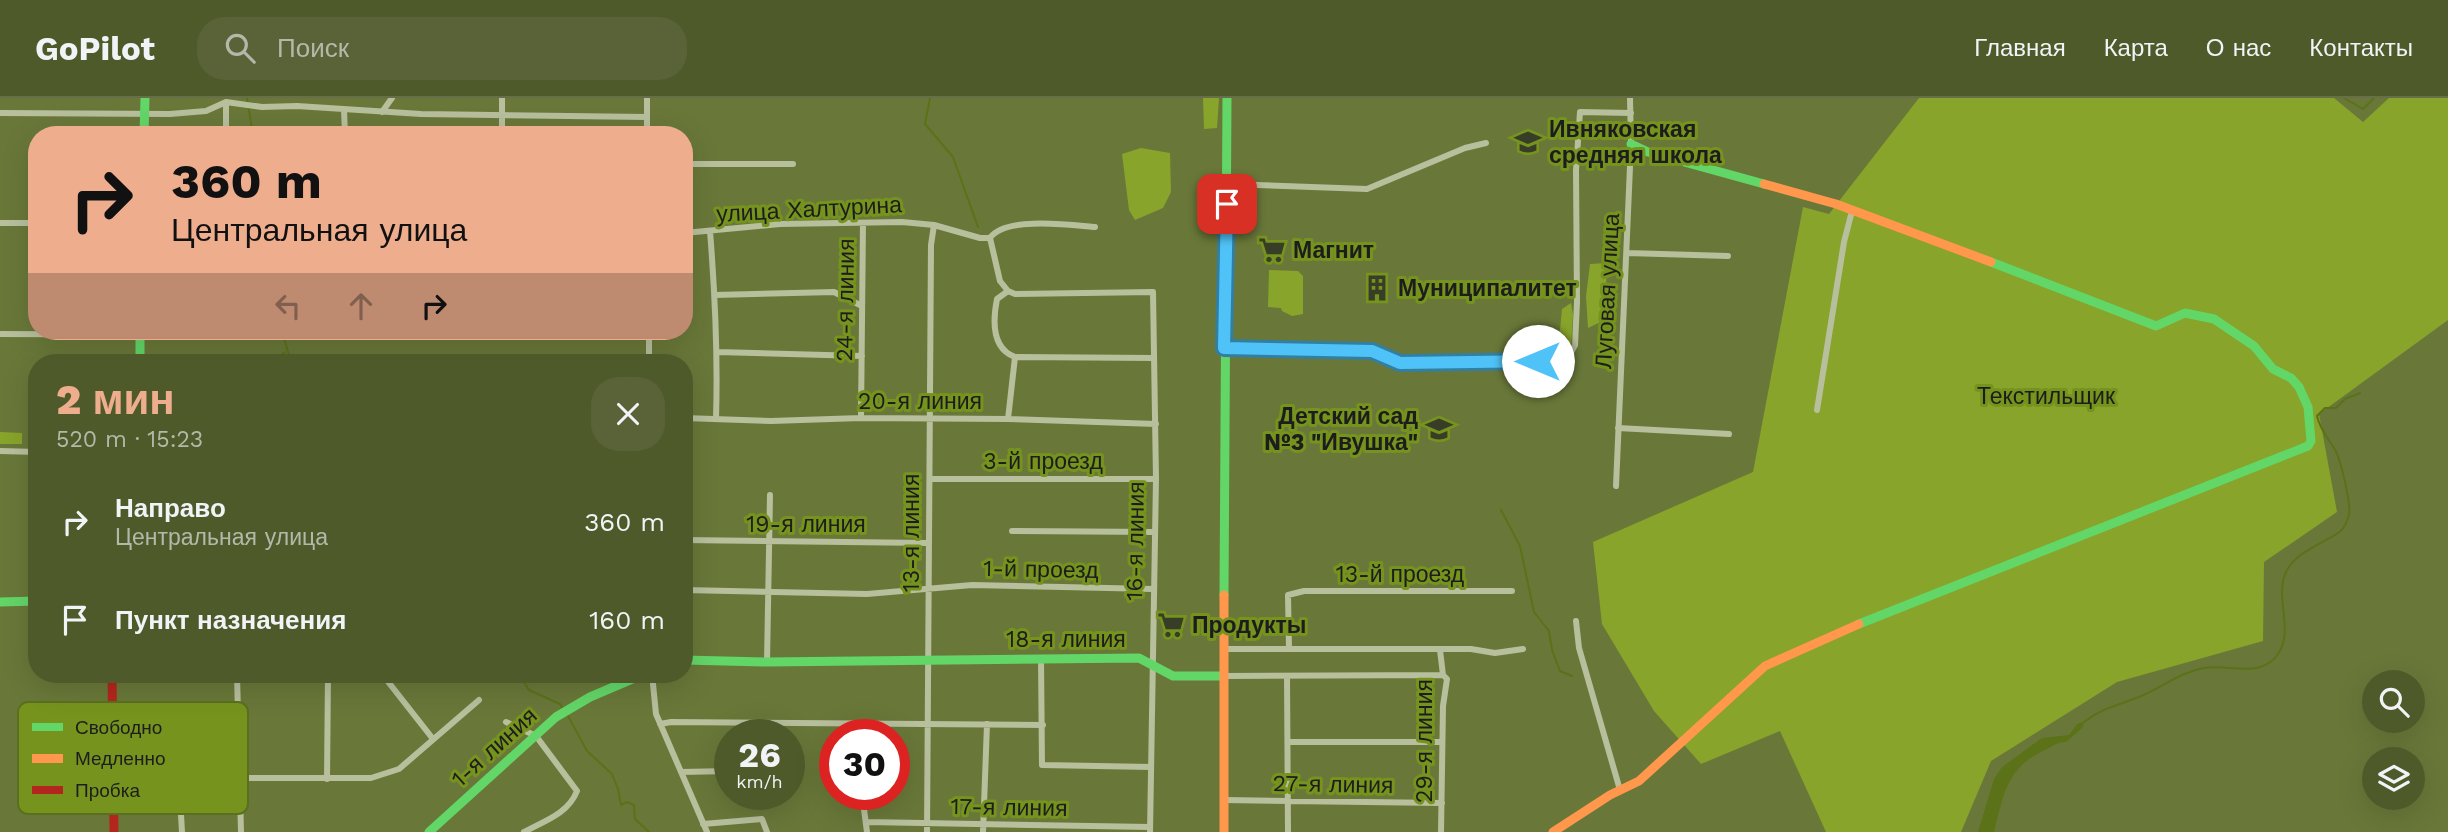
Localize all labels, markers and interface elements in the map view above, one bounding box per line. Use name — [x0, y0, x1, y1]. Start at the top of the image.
search box — [197, 17, 687, 80]
text: GoPilot — [35, 29, 155, 68]
icon: search — [221, 29, 259, 67]
text: Поиск — [277, 33, 349, 63]
text: Главная — [1974, 34, 2066, 62]
text: Карта — [2104, 34, 2168, 62]
text: О нас — [2206, 34, 2271, 62]
text: Контакты — [2309, 34, 2413, 62]
place label: Ивняковская средняя школа — [1549, 116, 1722, 169]
school or university icon: Ивняковская средняя школа — [1513, 127, 1543, 157]
text: 360 m — [171, 152, 322, 210]
icon: right — [56, 154, 147, 245]
pin — [1197, 174, 1257, 234]
icon: arrive — [1208, 185, 1246, 223]
street label: улица Халтурина — [716, 191, 903, 228]
text: Центральная улица — [171, 211, 467, 249]
street label: Луговая улица — [1590, 212, 1625, 370]
supermarket icon: Магнит — [1257, 235, 1287, 265]
place label: Магнит — [1293, 237, 1374, 264]
street label: 24-я линия — [831, 238, 860, 362]
building icon: Муниципалитет — [1362, 273, 1392, 303]
place label: Муниципалитет — [1398, 275, 1577, 302]
icon: left — [269, 287, 307, 325]
icon: ahead — [342, 287, 380, 325]
icon: right — [415, 287, 453, 325]
position arrow — [1501, 324, 1575, 398]
text: 2 мин — [56, 375, 175, 424]
button: close — [591, 377, 665, 451]
park label: Текстильщик — [1977, 383, 2116, 410]
street label: 20-я линия — [858, 388, 982, 415]
place label: Детский сад №3 "Ивушка" — [1264, 403, 1418, 456]
school or university icon: Детский сад №3 "Ивушка" — [1424, 414, 1454, 444]
text: 520 m · 15:23 — [56, 426, 203, 453]
street label: 3-й проезд — [983, 448, 1103, 475]
street label: 13-я линия — [898, 474, 925, 592]
street label: 16-я линия — [1121, 481, 1150, 601]
text: Направо — [115, 493, 226, 523]
icon: right — [56, 503, 94, 541]
text: 360 m — [584, 507, 665, 537]
street label: 19-я линия — [746, 511, 866, 538]
text: Центральная улица — [115, 524, 328, 551]
street label: 1-й проезд — [983, 555, 1099, 584]
street label: 13-й проезд — [1336, 561, 1465, 588]
icon: arrive — [56, 601, 94, 639]
text: Пункт назначения — [115, 605, 346, 635]
text: 160 m — [589, 605, 665, 635]
supermarket icon: Продукты — [1156, 610, 1186, 640]
place label: Продукты — [1192, 612, 1306, 639]
street label: 18-я линия — [1006, 626, 1126, 653]
map controls — [2362, 670, 2425, 810]
button: search — [2362, 670, 2425, 733]
street label: 29-я линия — [1411, 679, 1438, 803]
legend — [18, 702, 248, 814]
street label: 1-я линия — [446, 702, 542, 793]
text: Свободно — [75, 716, 162, 739]
speed limit sign: 30 — [819, 719, 910, 810]
text: 26 — [738, 734, 781, 776]
text: Медленно — [75, 747, 165, 770]
button: layers — [2362, 747, 2425, 810]
street label: 27-я линия — [1272, 770, 1394, 799]
text: km/h — [736, 771, 783, 792]
text: Пробка — [75, 779, 140, 802]
street label: 17-я линия — [950, 793, 1068, 822]

